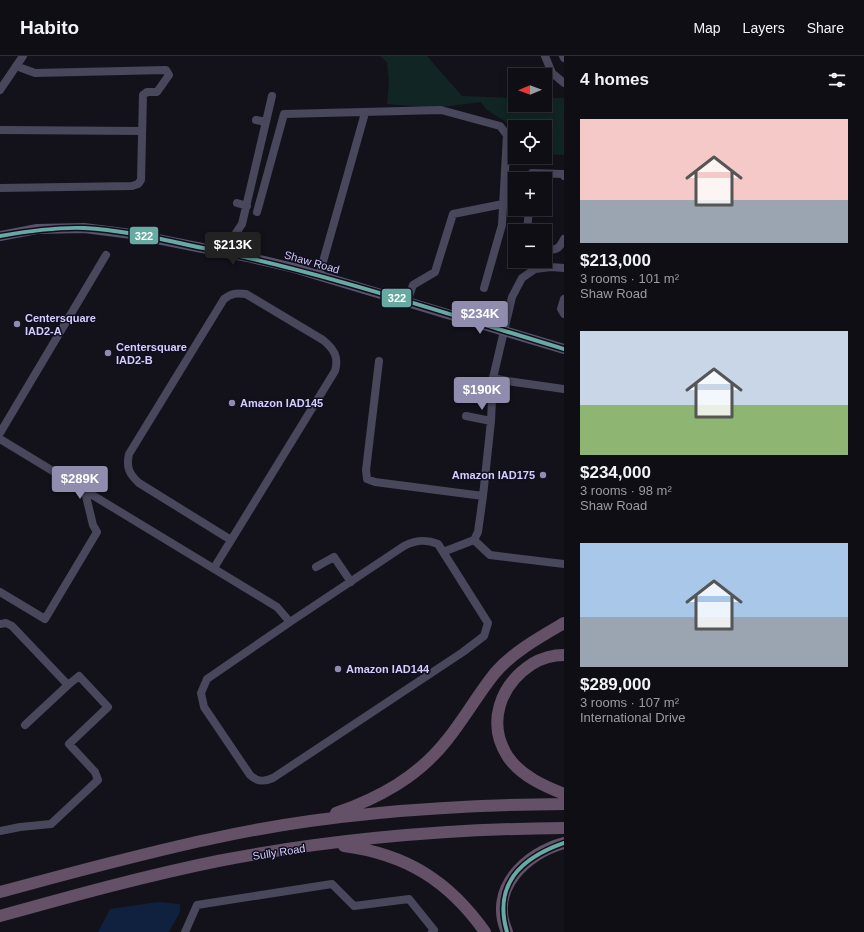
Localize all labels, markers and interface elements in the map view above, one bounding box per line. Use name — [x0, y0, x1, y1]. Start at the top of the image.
text: Habito — [20, 17, 79, 38]
text: Map — [693, 20, 721, 36]
text: Layers — [743, 20, 785, 36]
text: Share — [807, 20, 844, 36]
north arrow — [508, 68, 552, 112]
map controls — [508, 68, 552, 268]
icon: filters — [826, 69, 848, 91]
text: 4 homes — [580, 70, 649, 89]
button: locate — [508, 120, 552, 164]
icon: home — [678, 145, 750, 217]
button: + — [508, 172, 552, 216]
button: − — [508, 224, 552, 268]
line badge: 322 — [129, 226, 159, 245]
text: 322 — [135, 230, 153, 242]
pin: $213K — [205, 232, 261, 266]
text: $213K — [214, 237, 252, 252]
street label: Shaw Road — [283, 248, 341, 276]
text: $213,000 — [580, 251, 651, 270]
text: 3 rooms · 101 m² — [580, 271, 679, 286]
text: Shaw Road — [580, 286, 647, 301]
line badge: 322 — [381, 288, 412, 308]
text: 322 — [388, 292, 406, 304]
pin: $234K — [452, 301, 508, 335]
text: $234K — [461, 306, 499, 321]
place label: Centersquare IAD2-A — [25, 312, 96, 337]
marker: Centersquare IAD2-A — [12, 319, 22, 329]
place label: Centersquare IAD2-B — [116, 341, 187, 366]
marker: Centersquare IAD2-B — [103, 348, 113, 358]
icon: home — [678, 357, 750, 429]
pin: $190K — [454, 377, 510, 411]
text: $190K — [463, 382, 501, 397]
place label: Amazon IAD145 — [240, 397, 323, 409]
marker: Amazon IAD145 — [227, 398, 237, 408]
text: $234,000 — [580, 463, 651, 482]
pin: $289K — [52, 466, 108, 500]
place label: Amazon IAD175 — [452, 469, 535, 481]
marker: Amazon IAD175 — [538, 470, 548, 480]
text: $289K — [61, 471, 99, 486]
text: 3 rooms · 98 m² — [580, 483, 672, 498]
text: Shaw Road — [580, 498, 647, 513]
icon: home — [678, 569, 750, 641]
place label: Amazon IAD144 — [346, 663, 430, 675]
marker: Amazon IAD144 — [333, 664, 343, 674]
text: $289,000 — [580, 675, 651, 694]
text: 3 rooms · 107 m² — [580, 695, 679, 710]
text: International Drive — [580, 710, 686, 725]
street label: Sully Road — [252, 842, 306, 862]

